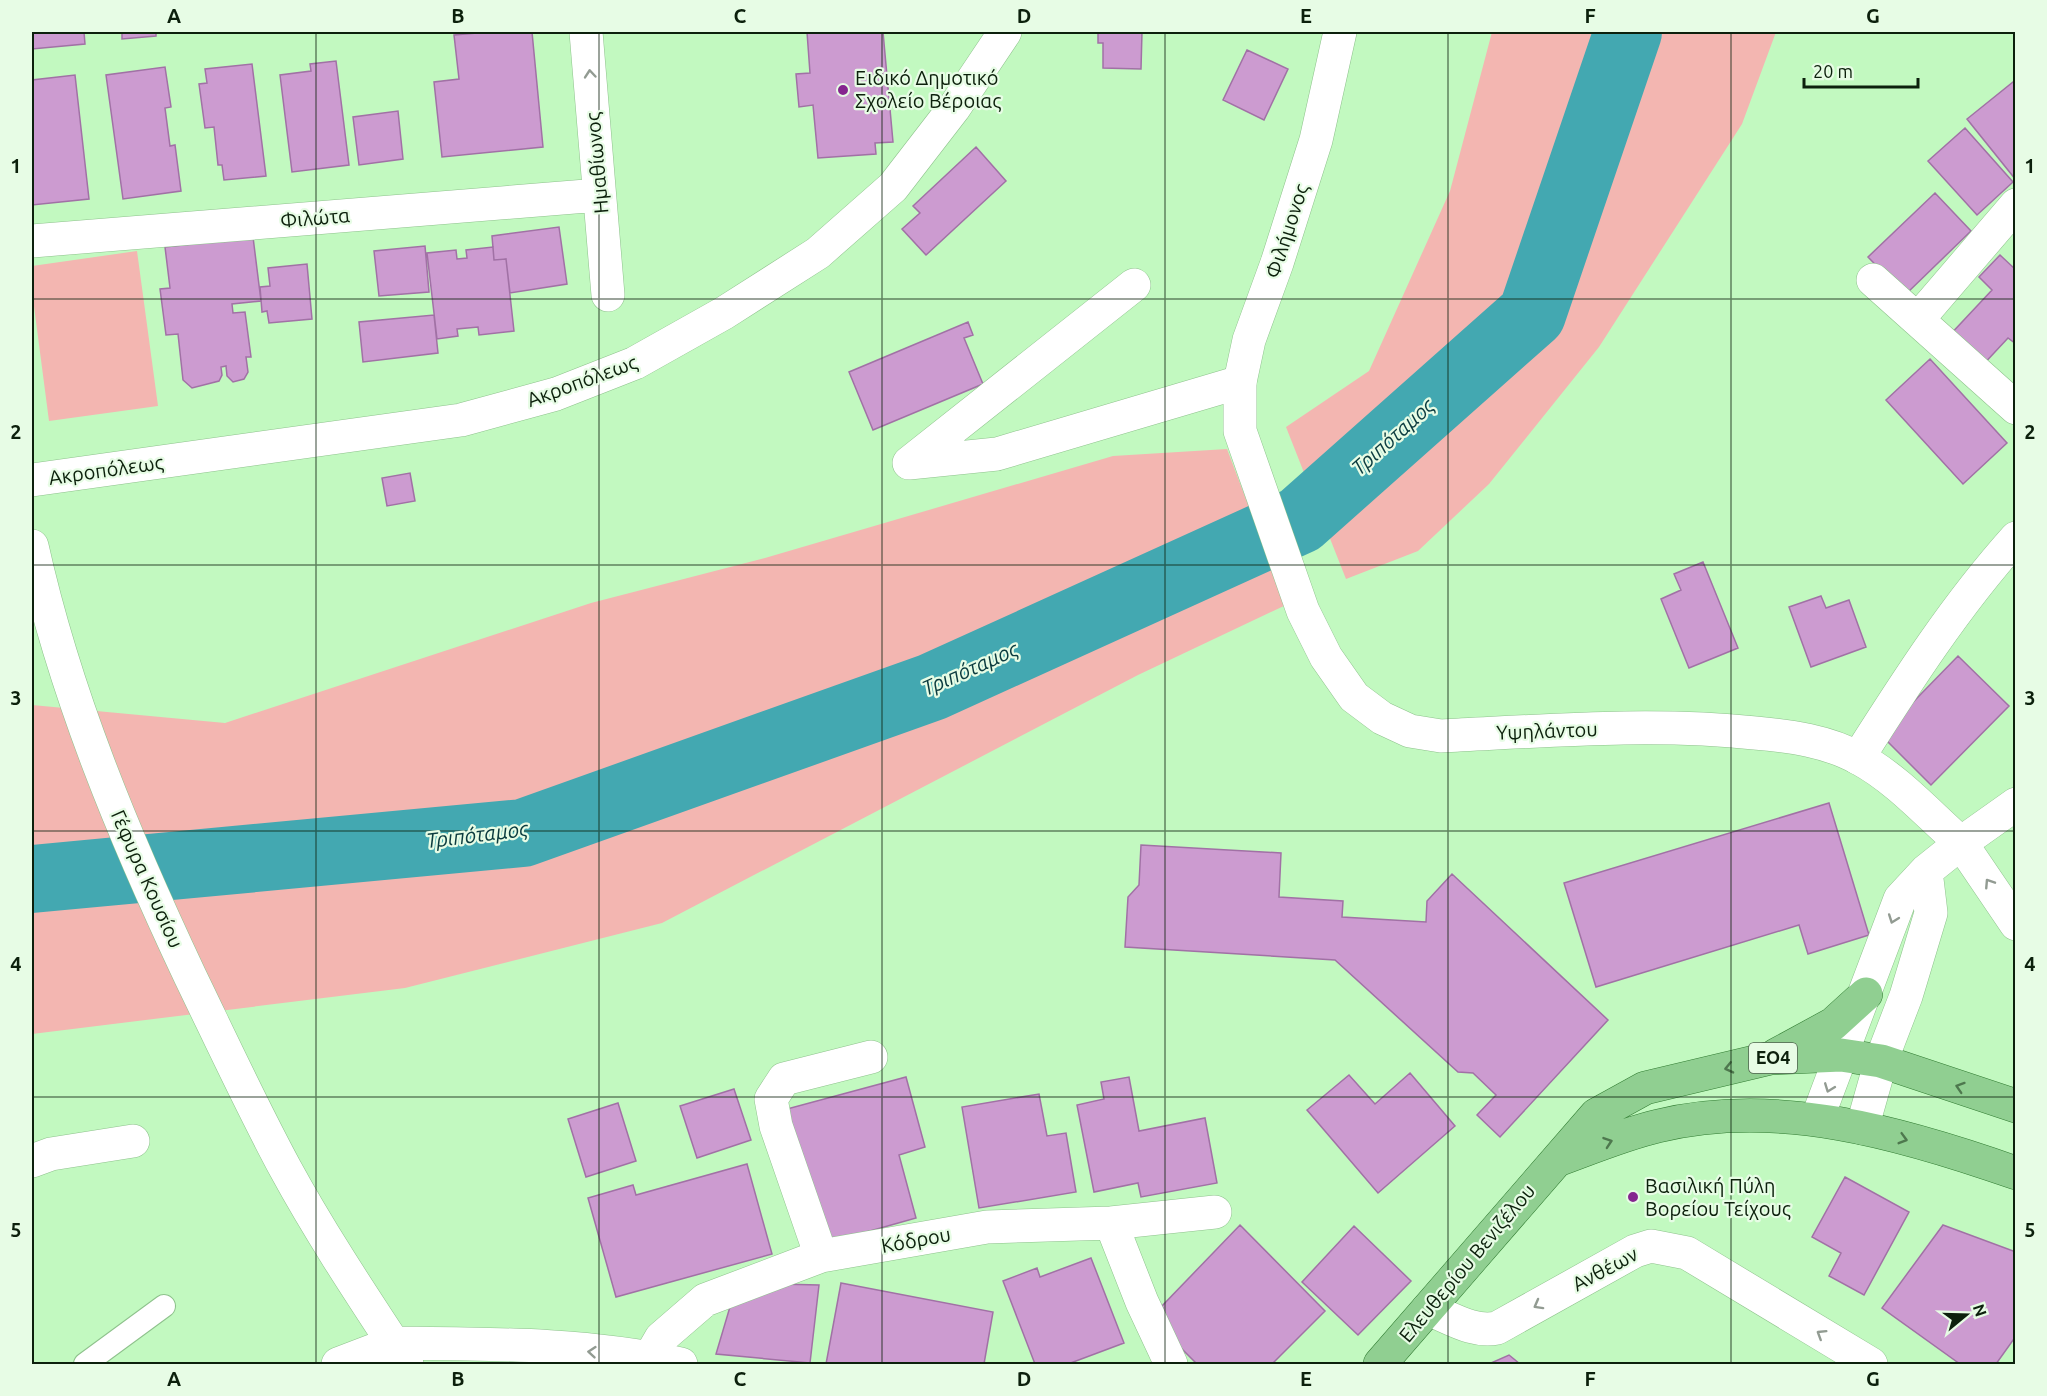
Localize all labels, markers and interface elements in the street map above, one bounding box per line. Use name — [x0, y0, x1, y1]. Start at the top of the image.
text: A — [167, 4, 181, 27]
text: B — [451, 4, 465, 27]
text: C — [734, 4, 747, 27]
text: D — [1017, 4, 1031, 27]
text: E — [1300, 4, 1312, 27]
text: F — [1584, 4, 1596, 27]
text: G — [1866, 4, 1880, 27]
scale bar — [1804, 51, 1918, 89]
text: 20 m — [1813, 61, 1853, 81]
place label: Ειδικό Δημοτικό Σχολείο Βέροιας — [855, 66, 1001, 112]
one-way arrow — [583, 69, 596, 78]
marker: Ειδικό Δημοτικό Σχολείο Βέροιας — [836, 83, 850, 97]
street label: Ημαθίωνος — [581, 111, 612, 215]
text: 1 — [10, 154, 22, 177]
text: 1 — [2024, 154, 2036, 177]
street label: Φιλήμονος — [1260, 181, 1313, 281]
street label: Φιλώτα — [279, 203, 351, 232]
street label: Ακροπόλεως — [524, 350, 640, 411]
water label: Τριπόταμος — [1346, 392, 1439, 479]
text: 2 — [10, 420, 22, 443]
text: 2 — [2024, 420, 2036, 443]
street label: Ακροπόλεως — [47, 450, 165, 489]
water label: Τριπόταμος — [918, 636, 1022, 700]
text: 3 — [10, 686, 22, 709]
text: 3 — [2024, 686, 2036, 709]
street label: Υψηλάντου — [1496, 717, 1598, 744]
street label: Γέφυρα Κουσίου — [107, 806, 188, 951]
water label: Τριπόταμος — [425, 816, 530, 852]
one-way arrow — [1984, 879, 1996, 889]
one-way arrow — [1888, 913, 1901, 924]
text: 4 — [10, 952, 22, 975]
text: 4 — [2024, 952, 2036, 975]
road number: ΕΟ4 — [1749, 1043, 1797, 1073]
one-way arrow — [1724, 1061, 1734, 1074]
one-way arrow — [1824, 1082, 1836, 1093]
one-way arrow — [1955, 1082, 1966, 1095]
one-way arrow — [1897, 1132, 1908, 1144]
one-way arrow — [1603, 1136, 1613, 1149]
place label: Βασιλική Πύλη Βορείου Τείχους — [1645, 1174, 1791, 1220]
street label: Ελευθερίου Βενιζέλου — [1394, 1179, 1539, 1346]
marker: Βασιλική Πύλη Βορείου Τείχους — [1626, 1190, 1640, 1204]
text: 5 — [10, 1218, 22, 1241]
text: 5 — [2024, 1218, 2036, 1241]
street label: Κόδρου — [879, 1222, 953, 1257]
street label: Ανθέων — [1568, 1242, 1642, 1295]
north arrow — [1936, 1285, 1996, 1345]
one-way arrow — [1534, 1298, 1545, 1309]
text: N — [1970, 1302, 1991, 1319]
one-way arrow — [1817, 1329, 1827, 1341]
one-way arrow — [588, 1346, 597, 1359]
text: A — [167, 1367, 181, 1390]
text: B — [451, 1367, 465, 1390]
text: C — [734, 1367, 747, 1390]
text: D — [1017, 1367, 1031, 1390]
text: E — [1300, 1367, 1312, 1390]
text: F — [1584, 1367, 1596, 1390]
text: G — [1866, 1367, 1880, 1390]

